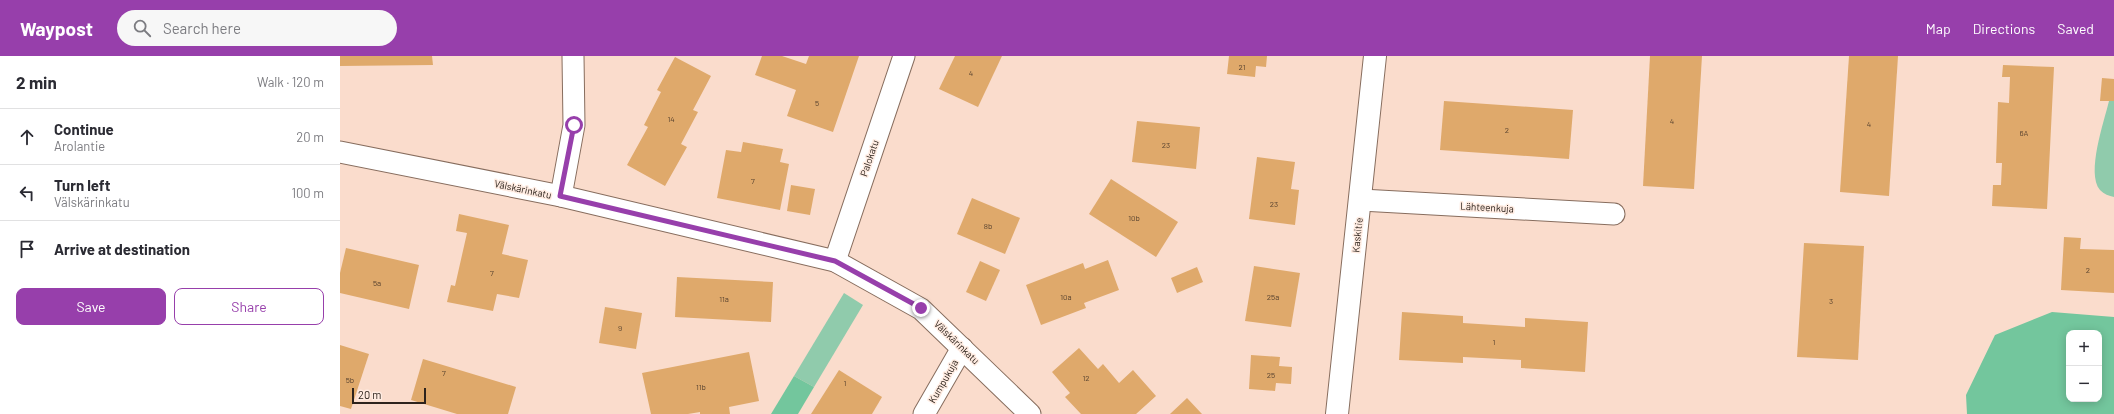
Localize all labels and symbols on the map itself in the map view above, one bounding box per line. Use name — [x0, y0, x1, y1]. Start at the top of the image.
house number: 21 — [1239, 62, 1246, 72]
house number: 4 — [969, 68, 973, 78]
house number: 5 — [815, 98, 819, 108]
house number: 14 — [667, 114, 675, 124]
route start — [565, 116, 583, 134]
house number: 4 — [1670, 116, 1674, 126]
house number: 4 — [1867, 119, 1871, 129]
house number: 2 — [1505, 125, 1509, 135]
house number: 6A — [2020, 128, 2029, 138]
street label: Palokatu — [857, 138, 881, 178]
house number: 23 — [1162, 140, 1170, 150]
house number: 7 — [751, 176, 755, 186]
street label: Välskärinkatu — [493, 177, 553, 201]
house number: 23 — [1270, 199, 1278, 209]
street label: Lähteenkuja — [1460, 200, 1514, 214]
house number: 10b — [1128, 213, 1140, 223]
street label: Kaskitie — [1349, 217, 1365, 253]
house number: 8b — [984, 221, 992, 231]
house number: 2 — [2086, 265, 2090, 275]
house number: 7 — [490, 268, 494, 278]
house number: 5a — [373, 278, 381, 288]
house number: 10a — [1060, 292, 1072, 302]
house number: 25a — [1267, 292, 1279, 302]
house number: 11a — [719, 294, 729, 304]
house number: 3 — [1829, 296, 1833, 306]
route end — [912, 299, 930, 317]
street label: Välskärinkatu — [932, 317, 982, 367]
house number: 9 — [618, 323, 622, 333]
house number: 1 — [1493, 337, 1496, 347]
street label: Kumpukuja — [926, 357, 960, 405]
house number: 7 — [442, 368, 446, 378]
house number: 25 — [1267, 370, 1275, 380]
house number: 12 — [1082, 373, 1090, 383]
house number: 5b — [346, 375, 354, 385]
house number: 1 — [844, 378, 847, 388]
house number: 11b — [696, 382, 706, 392]
scale bar — [352, 386, 426, 405]

